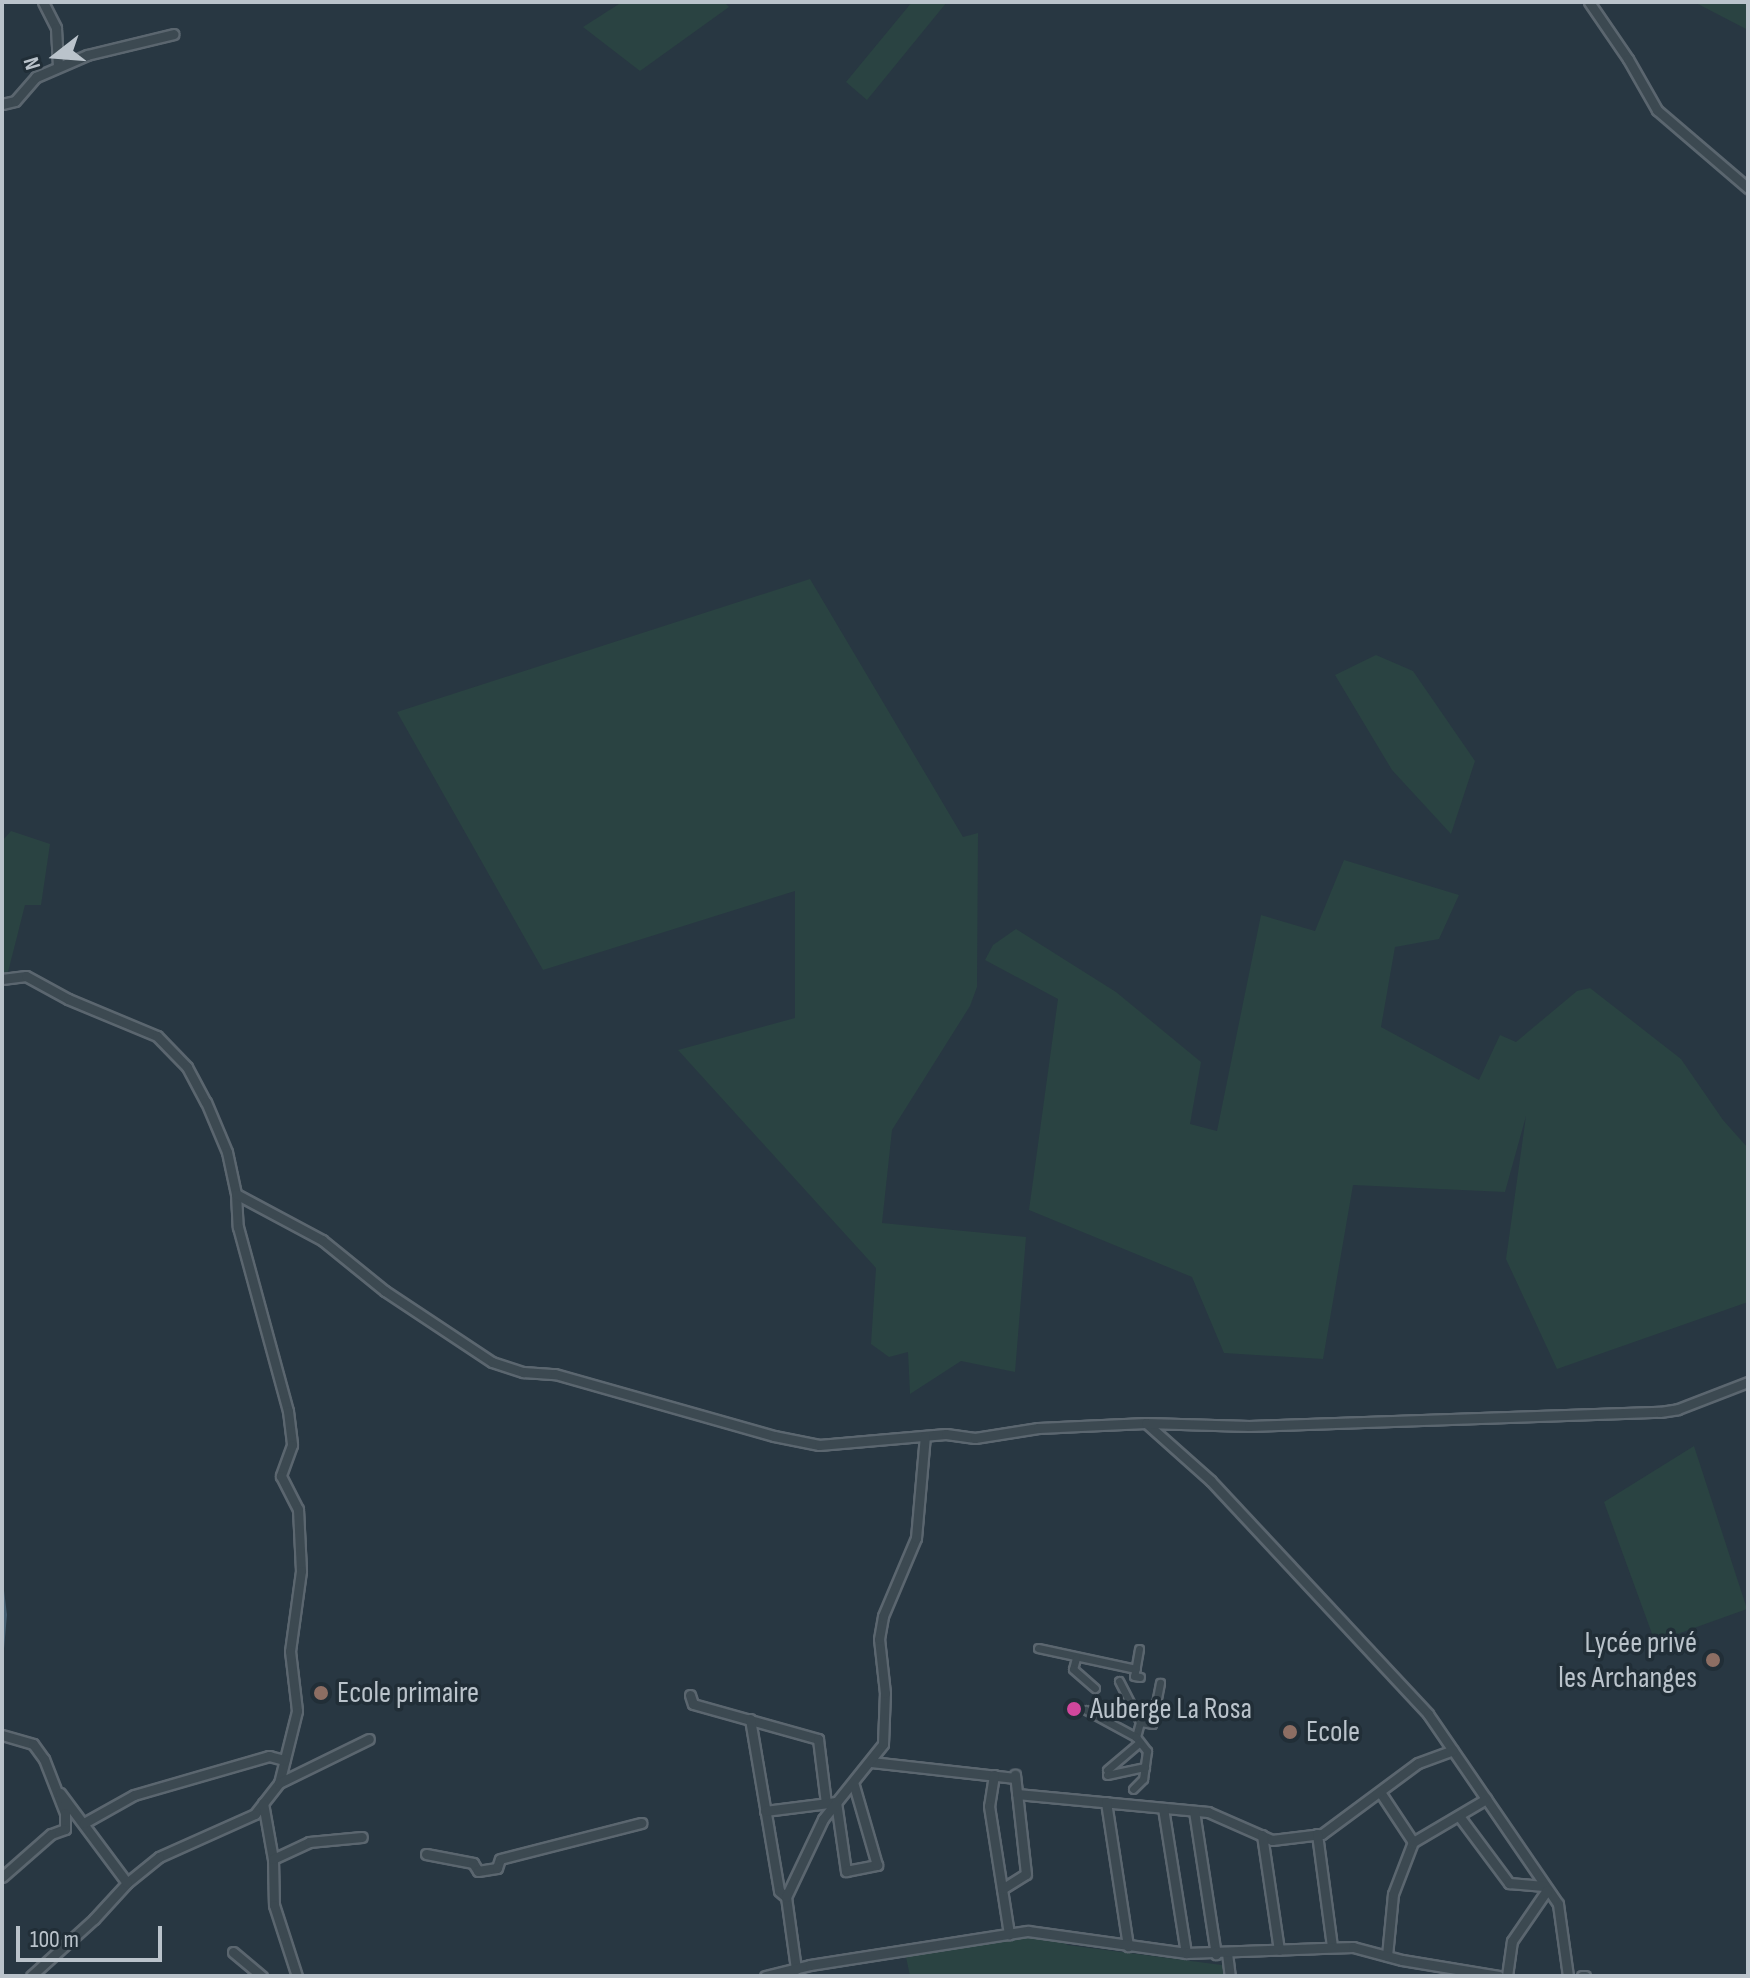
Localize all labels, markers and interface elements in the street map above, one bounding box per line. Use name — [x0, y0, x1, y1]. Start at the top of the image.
north arrow — [16, 16, 96, 96]
text: N — [18, 54, 47, 73]
place label: Lycée privé les Archanges — [1558, 1625, 1697, 1696]
marker: Lycée privé les Archanges — [1704, 1651, 1722, 1669]
place label: Ecole primaire — [337, 1675, 479, 1711]
marker: Ecole primaire — [312, 1684, 330, 1702]
place label: Auberge La Rosa — [1090, 1691, 1252, 1727]
marker: Auberge La Rosa — [1065, 1700, 1083, 1718]
place label: Ecole — [1306, 1714, 1360, 1750]
marker: Ecole — [1281, 1723, 1299, 1741]
scale bar — [20, 1910, 166, 1960]
text: 100 m — [30, 1925, 79, 1954]

